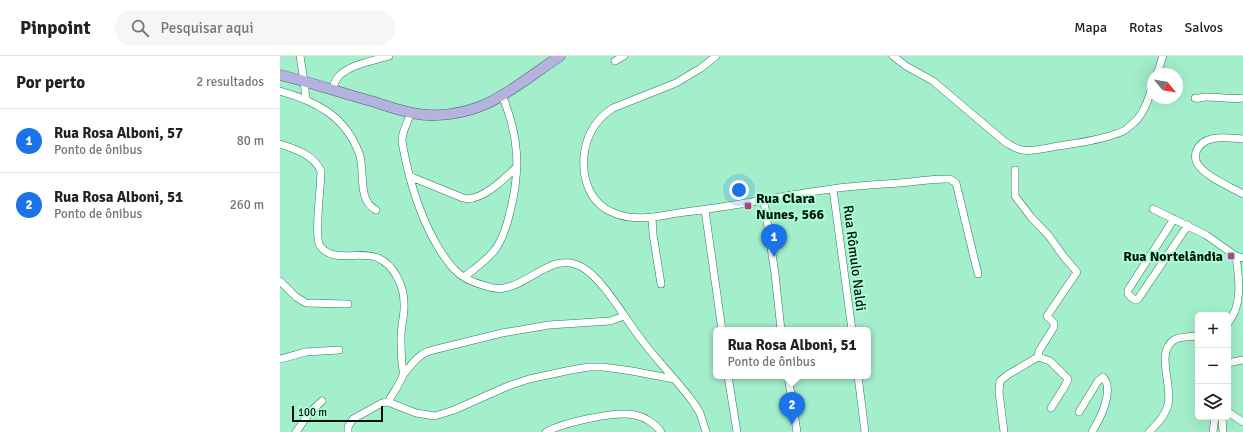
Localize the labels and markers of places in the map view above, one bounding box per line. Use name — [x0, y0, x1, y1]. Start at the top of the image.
place label: Rua Clara Nunes, 566 — [756, 190, 825, 223]
marker: Rua Clara Nunes, 566 — [743, 201, 753, 211]
pin: 1 — [761, 224, 787, 257]
place label: Rua Nortelândia — [1123, 248, 1223, 265]
marker: Rua Nortelândia — [1226, 251, 1236, 261]
pin: 2 — [779, 392, 805, 425]

